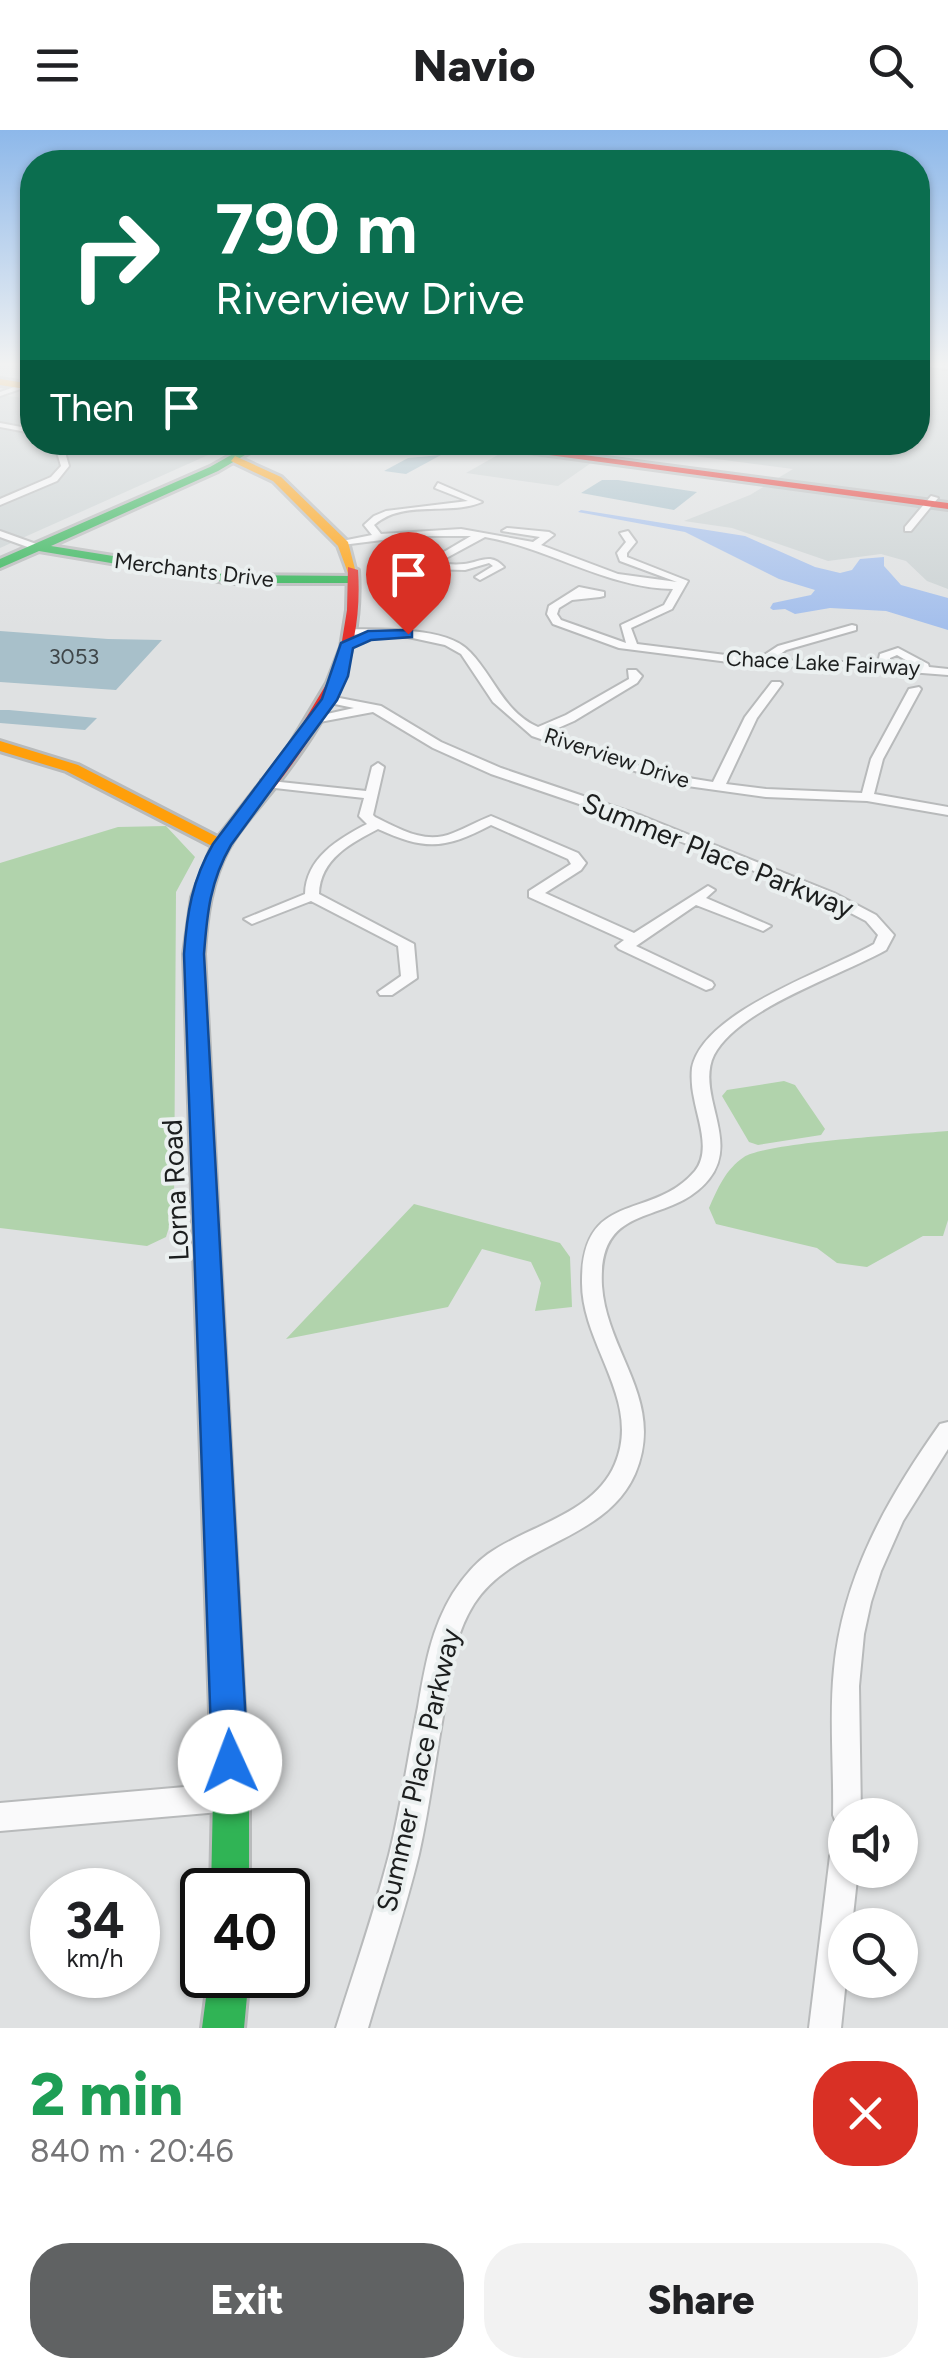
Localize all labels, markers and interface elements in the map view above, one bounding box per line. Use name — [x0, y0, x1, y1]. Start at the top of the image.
icon: menu — [30, 38, 85, 93]
text: Navio — [413, 38, 535, 92]
icon: search — [863, 38, 918, 93]
text: 790 m — [215, 186, 418, 271]
icon: right — [50, 190, 180, 320]
text: Riverview Drive — [215, 271, 525, 325]
icon: arrive — [154, 380, 209, 435]
text: Then — [50, 385, 134, 431]
pin — [366, 532, 451, 635]
street label: Merchants Drive — [113, 547, 275, 593]
icon: arrive — [381, 547, 436, 602]
house number: 3053 — [49, 643, 99, 670]
street label: Chace Lake Fairway — [725, 644, 921, 682]
street label: Riverview Drive — [541, 722, 693, 794]
street label: Summer Place Parkway — [577, 785, 859, 925]
street label: Lorna Road — [154, 1118, 196, 1262]
street label: Summer Place Parkway — [369, 1625, 467, 1915]
position arrow — [178, 1710, 282, 1814]
map controls — [828, 1798, 918, 1998]
button: sound — [828, 1798, 918, 1888]
speed limit sign: 40 — [180, 1868, 310, 1998]
text: 34 — [65, 1890, 125, 1951]
button: search — [828, 1908, 918, 1998]
text: km/h — [66, 1943, 124, 1973]
text: 2 min — [30, 2058, 183, 2130]
button: close — [813, 2061, 918, 2166]
text: 840 m · 20:46 — [30, 2132, 234, 2170]
button: Exit — [30, 2243, 464, 2358]
button: Share — [484, 2243, 918, 2358]

